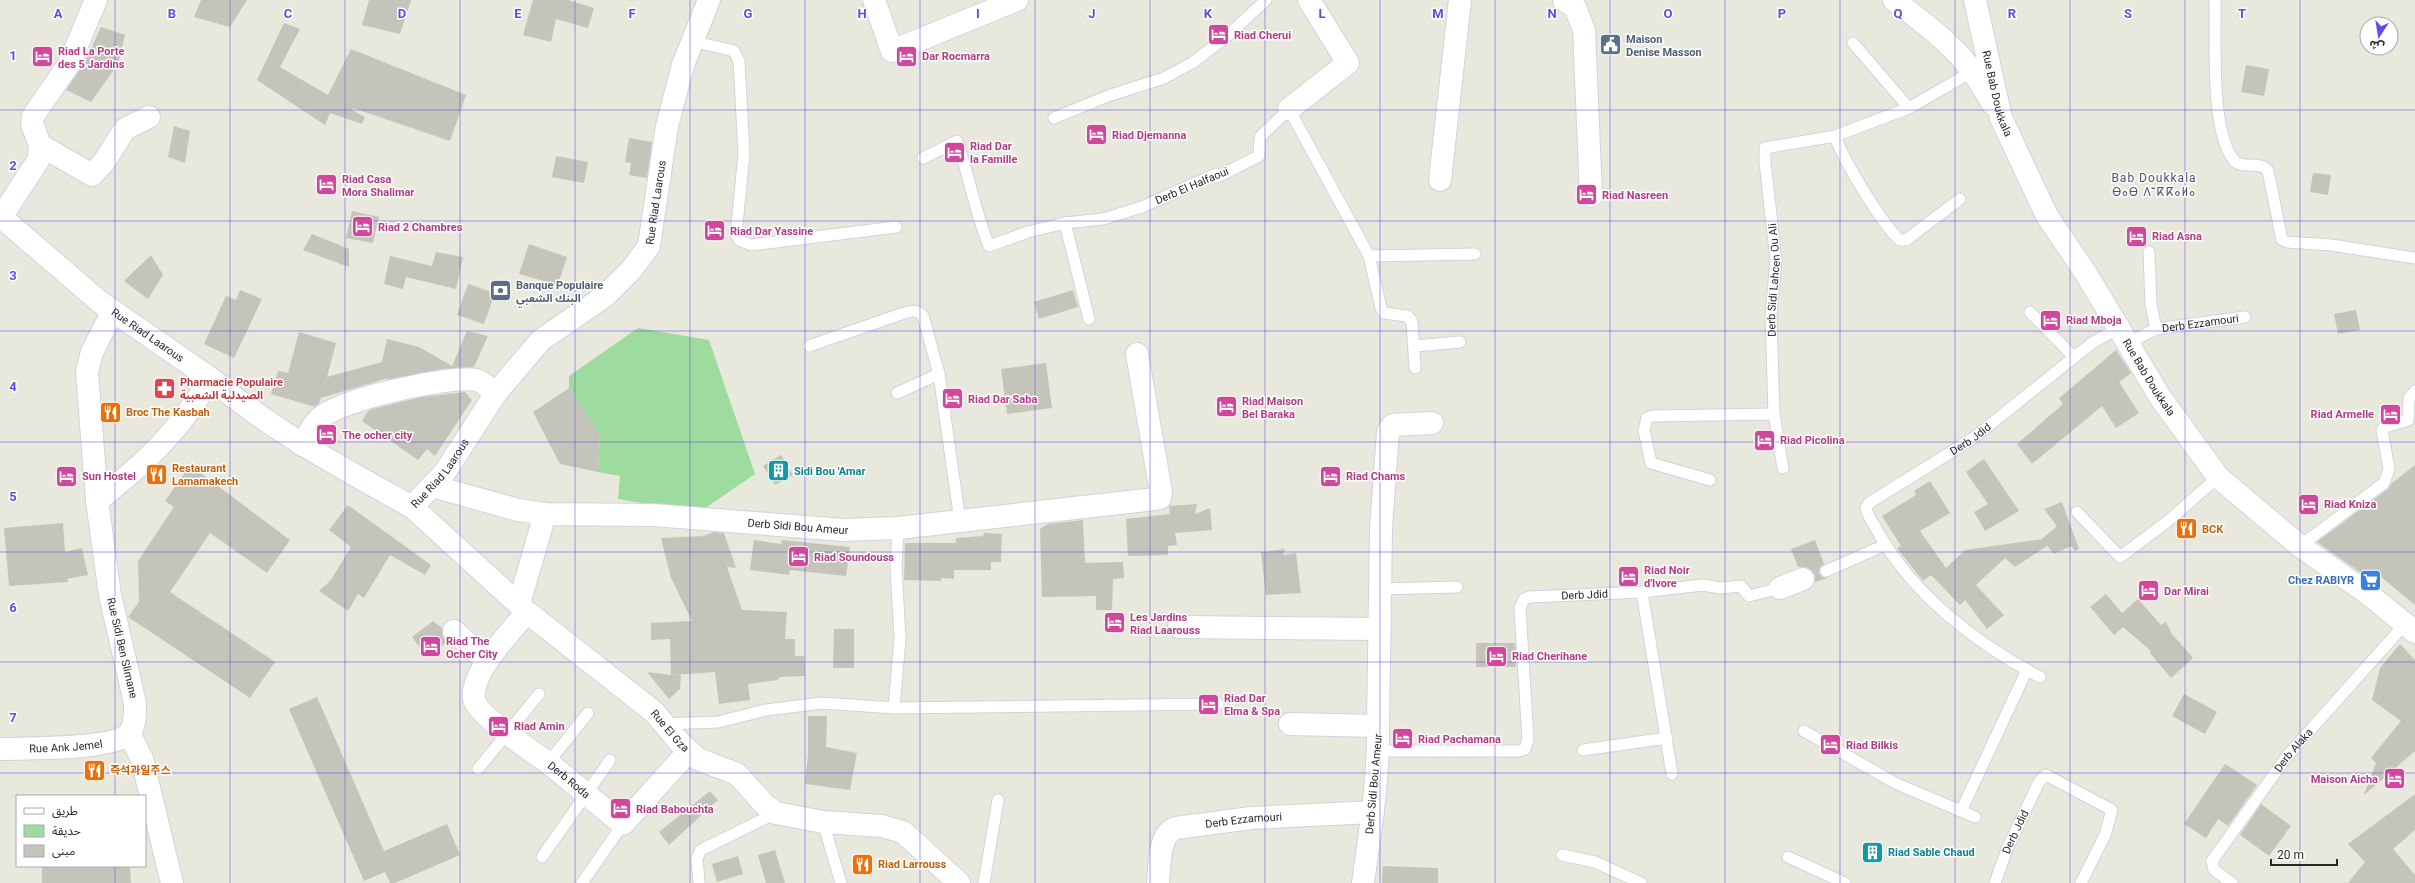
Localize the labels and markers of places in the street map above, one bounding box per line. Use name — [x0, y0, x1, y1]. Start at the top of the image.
hotel icon: Riad Cherui — [1206, 22, 1232, 48]
place label: Riad Cherui — [1234, 29, 1291, 42]
public building icon: Maison Denise Masson — [1598, 32, 1624, 58]
place label: Maison Denise Masson — [1626, 33, 1702, 59]
hotel icon: Dar Rocmarra — [894, 43, 920, 69]
hotel icon: Riad La Porte des 5 Jardins — [30, 44, 56, 70]
place label: Riad La Porte des 5 Jardins — [58, 45, 125, 71]
place label: Dar Rocmarra — [922, 50, 990, 63]
hotel icon: Riad Djemanna — [1084, 122, 1110, 148]
place label: Riad Djemanna — [1112, 129, 1186, 142]
hotel icon: Riad Dar la Famille — [941, 139, 967, 165]
place label: Riad Dar la Famille — [970, 140, 1018, 166]
hotel icon: Riad Casa Mora Shalimar — [313, 172, 339, 198]
place label: Riad Casa Mora Shalimar — [342, 173, 414, 199]
hotel icon: Riad Nasreen — [1574, 182, 1600, 208]
place label: Riad Nasreen — [1602, 189, 1668, 202]
hotel icon: Riad 2 Chambres — [350, 214, 376, 240]
hotel icon: Riad Dar Yassine — [702, 218, 728, 244]
place label: Riad 2 Chambres — [378, 221, 463, 234]
hotel icon: Riad Asna — [2123, 223, 2149, 249]
place label: Riad Dar Yassine — [730, 225, 813, 238]
place label: Riad Asna — [2152, 230, 2202, 243]
bank icon: Banque Populaire البنك الشعبي — [488, 278, 514, 304]
place label: Banque Populaire البنك الشعبي — [516, 279, 603, 307]
hotel icon: Riad Mboja — [2037, 307, 2063, 333]
place label: Riad Mboja — [2066, 314, 2122, 327]
pharmacy icon: Pharmacie Populaire الصيدلية الشعبية — [151, 375, 177, 401]
place label: Pharmacie Populaire الصيدلية الشعبية — [180, 376, 283, 402]
hotel icon: Riad Dar Saba — [940, 386, 966, 412]
place label: Riad Dar Saba — [968, 393, 1037, 406]
hotel icon: Riad Maison Bel Baraka — [1213, 394, 1239, 420]
place label: Riad Maison Bel Baraka — [1242, 395, 1303, 421]
restaurant icon: Broc The Kasbah — [98, 399, 124, 425]
hotel icon: Riad Armelle — [2377, 401, 2403, 427]
place label: Broc The Kasbah — [126, 406, 210, 419]
place label: Riad Armelle — [2311, 408, 2374, 421]
hotel icon: The ocher city — [314, 422, 340, 448]
hotel icon: Riad Picolina — [1751, 427, 1777, 453]
place label: The ocher city — [342, 429, 413, 442]
place label: Riad Picolina — [1780, 434, 1845, 447]
building icon: Sidi Bou 'Amar — [765, 458, 791, 484]
restaurant icon: Restaurant Lamamakech — [143, 461, 169, 487]
place label: Restaurant Lamamakech — [172, 462, 238, 488]
hotel icon: Sun Hostel — [54, 463, 80, 489]
hotel icon: Riad Chams — [1317, 463, 1343, 489]
place label: Sidi Bou 'Amar — [794, 465, 865, 478]
place label: Sun Hostel — [82, 470, 136, 483]
place label: Riad Chams — [1346, 470, 1406, 483]
hotel icon: Riad Kniza — [2295, 491, 2321, 517]
place label: Riad Kniza — [2324, 498, 2376, 511]
restaurant icon: BCK — [2173, 516, 2199, 542]
place label: BCK — [2202, 523, 2224, 536]
hotel icon: Riad Soundouss — [785, 544, 811, 570]
place label: Riad Soundouss — [814, 551, 894, 564]
hotel icon: Riad Noir d'Ivore — [1615, 563, 1641, 589]
place label: Riad Noir d'Ivore — [1644, 564, 1690, 590]
supermarket icon: Chez RABIYR — [2357, 567, 2383, 593]
place label: Chez RABIYR — [2288, 574, 2354, 587]
hotel icon: Dar Mirai — [2135, 578, 2161, 604]
place label: Dar Mirai — [2164, 585, 2209, 598]
hotel icon: Les Jardins Riad Laarouss — [1102, 610, 1128, 636]
place label: Les Jardins Riad Laarouss — [1130, 611, 1200, 637]
hotel icon: Riad The Ocher City — [417, 634, 443, 660]
place label: Riad The Ocher City — [446, 635, 498, 661]
hotel icon: Riad Cherihane — [1483, 643, 1509, 669]
place label: Riad Cherihane — [1512, 650, 1587, 663]
hotel icon: Riad Dar Elma & Spa — [1195, 691, 1221, 717]
place label: Riad Dar Elma & Spa — [1224, 692, 1280, 718]
hotel icon: Riad Amin — [485, 713, 511, 739]
place label: Riad Amin — [514, 720, 565, 733]
hotel icon: Riad Pachamana — [1389, 726, 1415, 752]
hotel icon: Riad Bilkis — [1817, 732, 1843, 758]
place label: Riad Pachamana — [1418, 733, 1501, 746]
place label: Riad Bilkis — [1846, 739, 1898, 752]
restaurant icon: 즉석과일주스 — [82, 757, 108, 783]
place label: 즉석과일주스 — [110, 764, 171, 777]
hotel icon: Maison Aicha — [2381, 766, 2407, 792]
place label: Maison Aicha — [2311, 773, 2378, 786]
hotel icon: Riad Babouchta — [608, 796, 634, 822]
place label: Riad Babouchta — [636, 803, 714, 816]
building icon: Riad Sable Chaud — [1859, 839, 1885, 865]
place label: Riad Sable Chaud — [1888, 846, 1975, 859]
restaurant icon: Riad Larrouss — [849, 851, 875, 877]
place label: Riad Larrouss — [878, 858, 947, 871]

